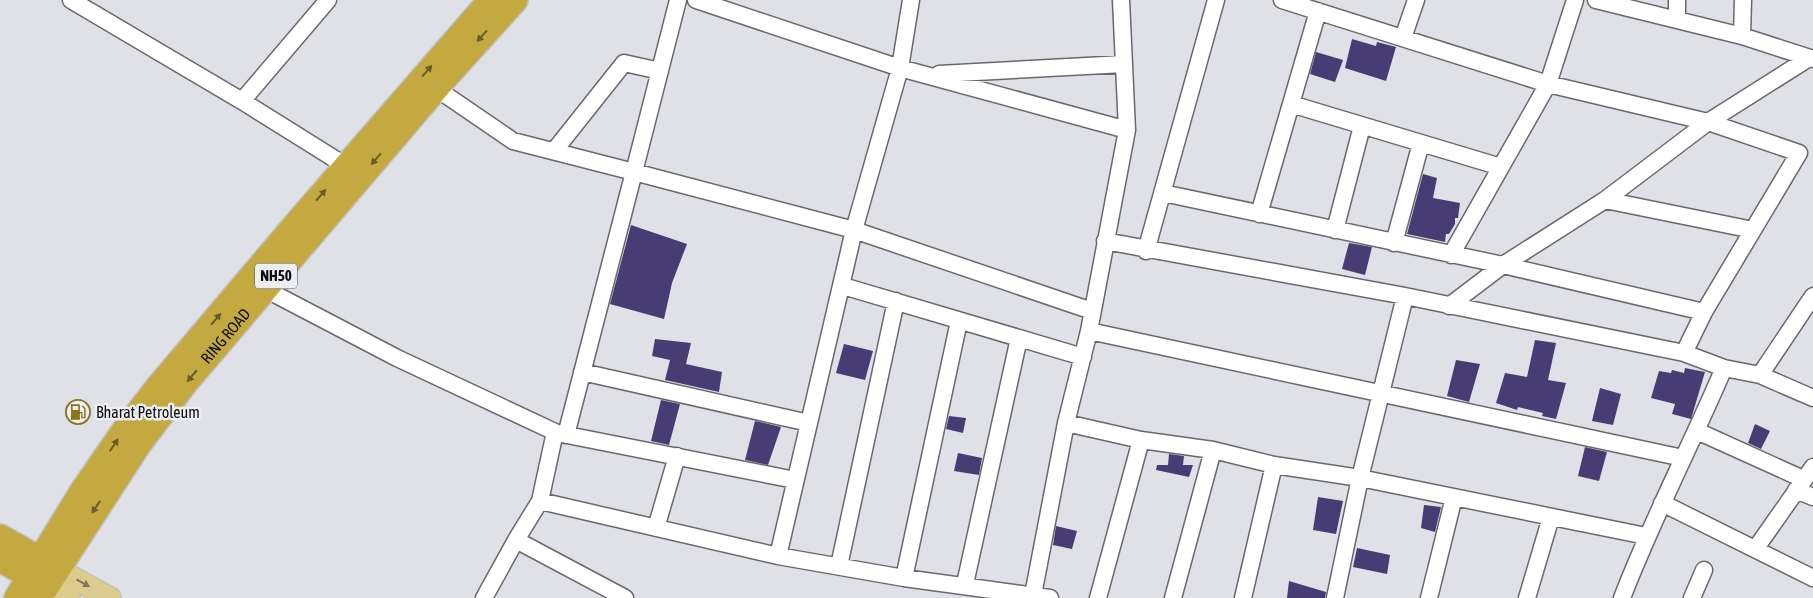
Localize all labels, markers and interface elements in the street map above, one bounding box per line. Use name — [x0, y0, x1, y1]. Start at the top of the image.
one-way arrow — [476, 30, 488, 42]
one-way arrow — [421, 66, 433, 78]
one-way arrow — [371, 153, 382, 165]
one-way arrow — [316, 188, 327, 201]
road number: NH50 — [255, 264, 297, 288]
street label: RING ROAD — [197, 305, 254, 367]
one-way arrow — [211, 312, 222, 325]
one-way arrow — [186, 369, 197, 382]
fuel station icon: Bharat Petroleum — [65, 399, 91, 425]
place label: Bharat Petroleum — [96, 403, 200, 421]
one-way arrow — [109, 438, 119, 452]
one-way arrow — [91, 501, 101, 514]
one-way arrow — [77, 579, 90, 588]

